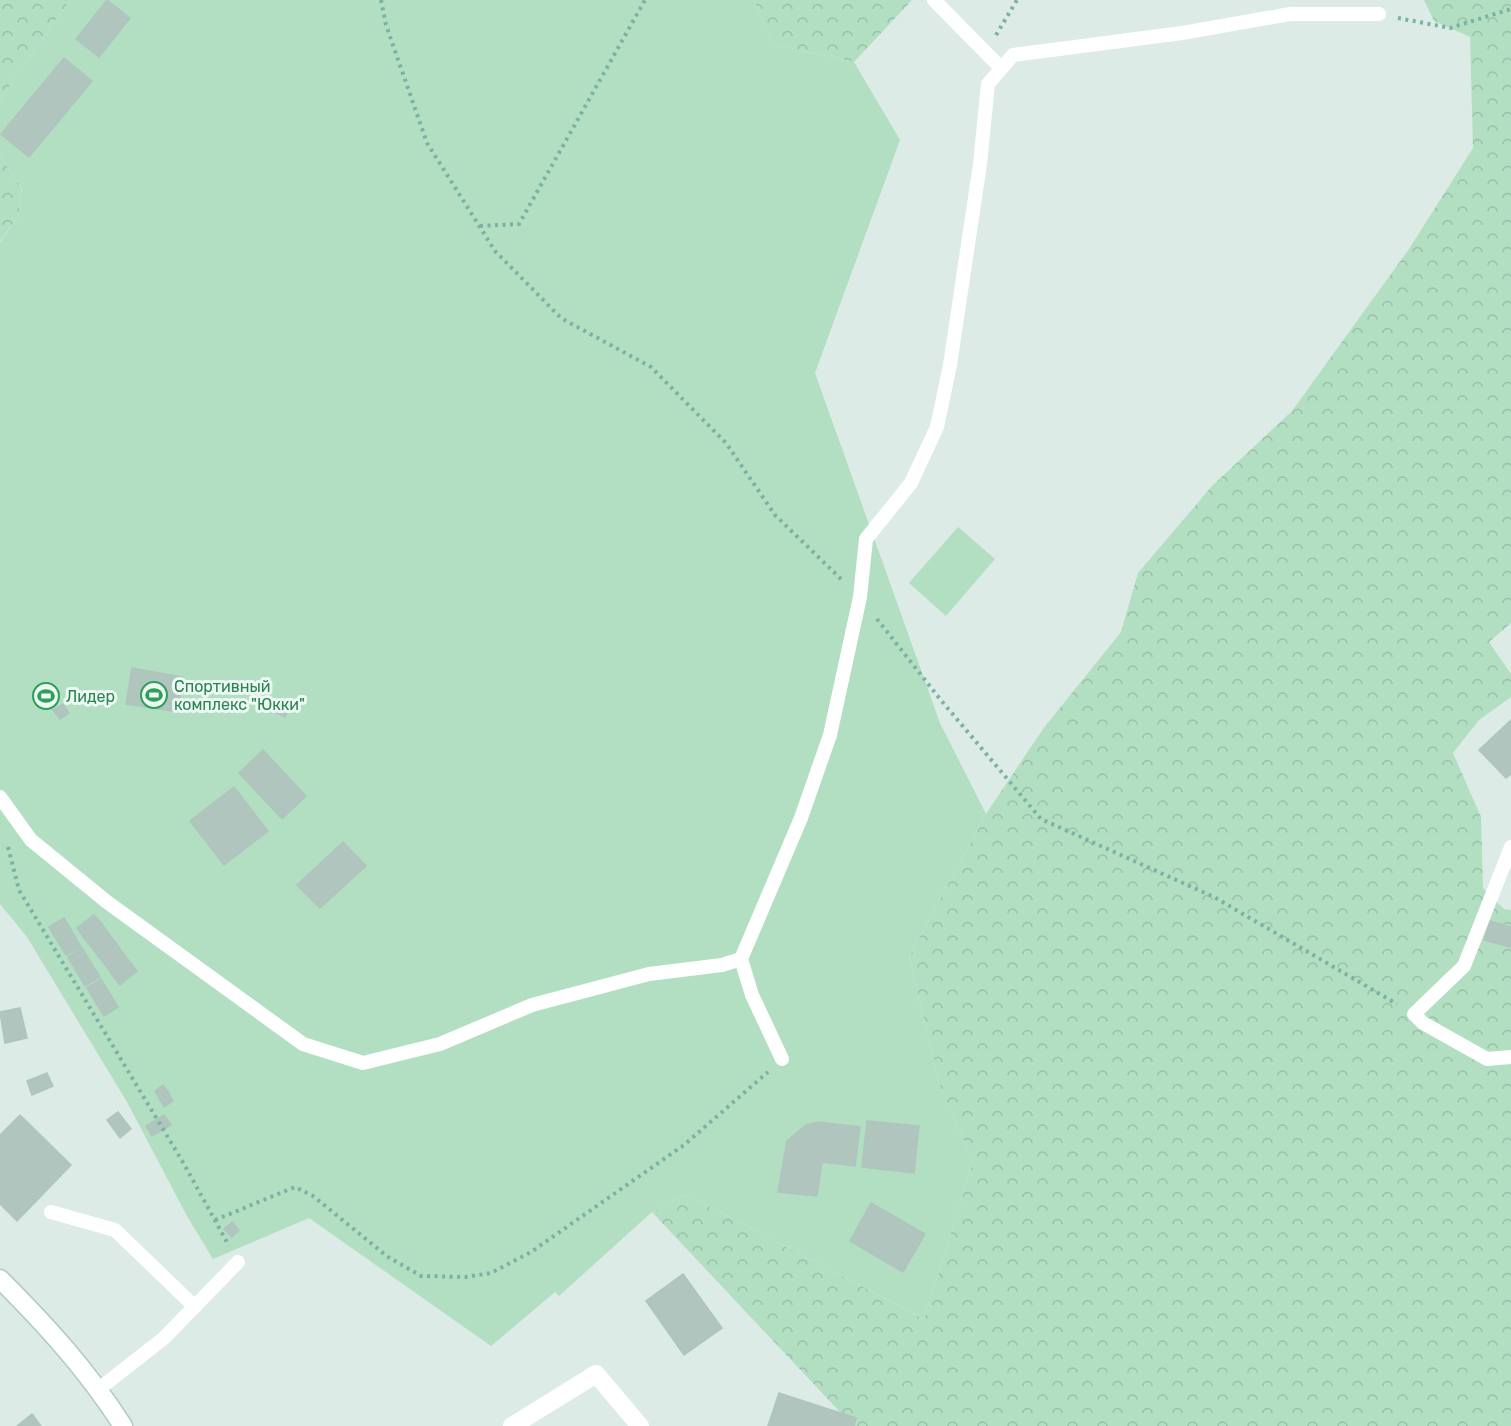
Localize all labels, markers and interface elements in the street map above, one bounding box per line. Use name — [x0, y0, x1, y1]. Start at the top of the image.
place label: Спортивный комплекс "Юкки" — [174, 677, 305, 714]
sports icon: Спортивный комплекс "Юкки" — [139, 680, 169, 710]
sports icon: Лидер — [31, 681, 61, 711]
place label: Лидер — [66, 687, 115, 706]

